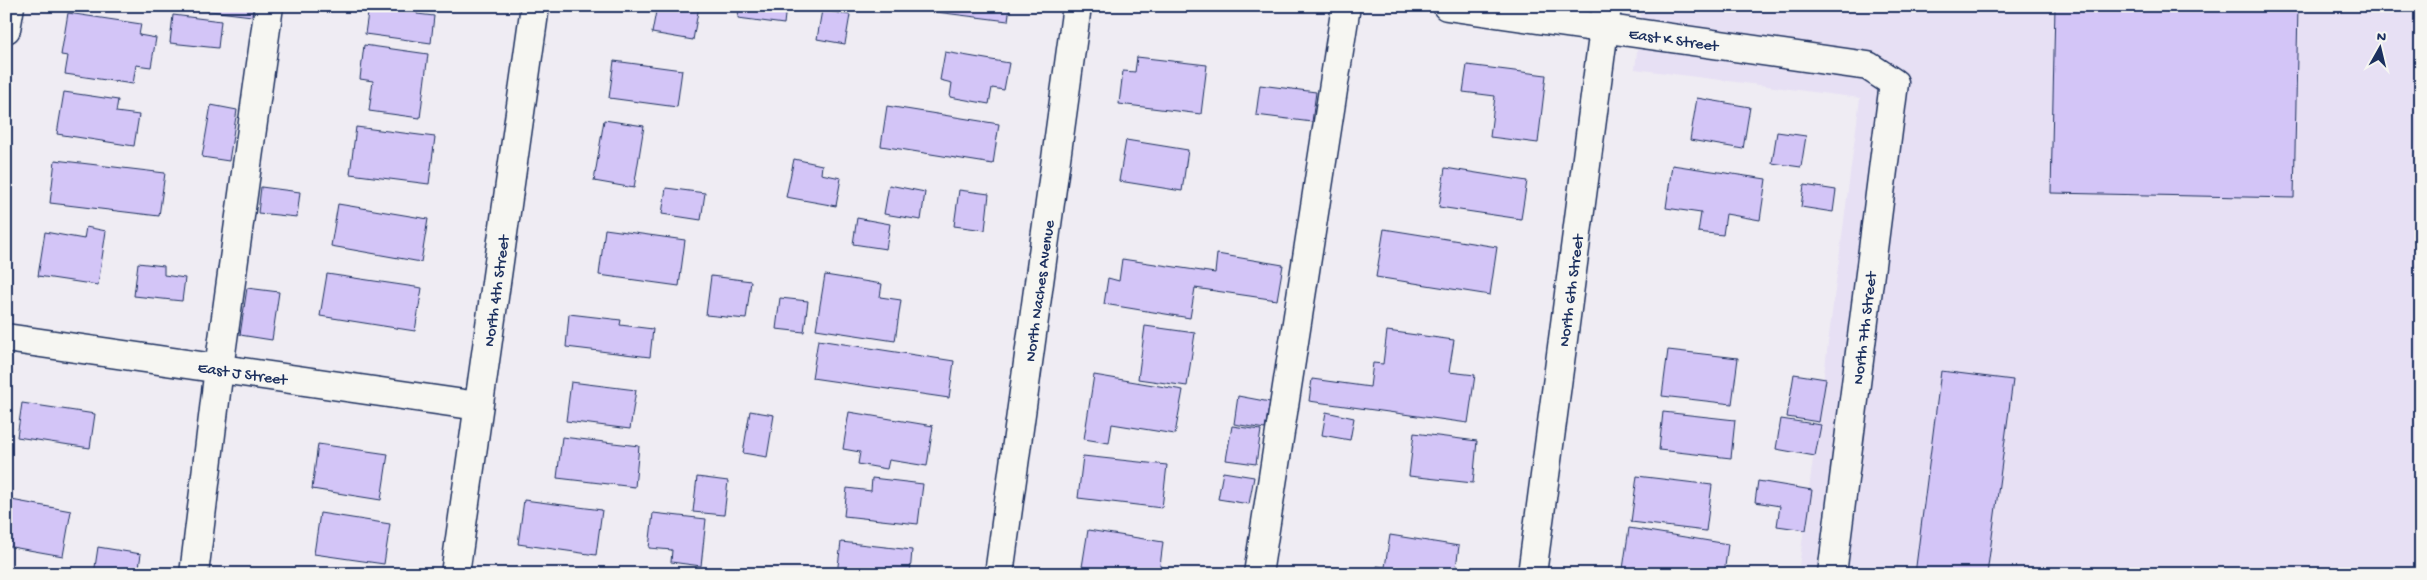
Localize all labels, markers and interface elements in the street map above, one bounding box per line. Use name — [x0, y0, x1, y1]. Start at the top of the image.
north arrow — [2354, 22, 2404, 72]
street label: East K Street — [1627, 26, 1721, 58]
text: N — [2376, 29, 2387, 47]
street label: North Naches Avenue — [1022, 218, 1061, 363]
street label: North 6th Street — [1556, 232, 1590, 348]
street label: North 4th Street — [481, 233, 516, 348]
street label: North 7th Street — [1850, 270, 1883, 386]
street label: East J Street — [196, 360, 289, 392]

